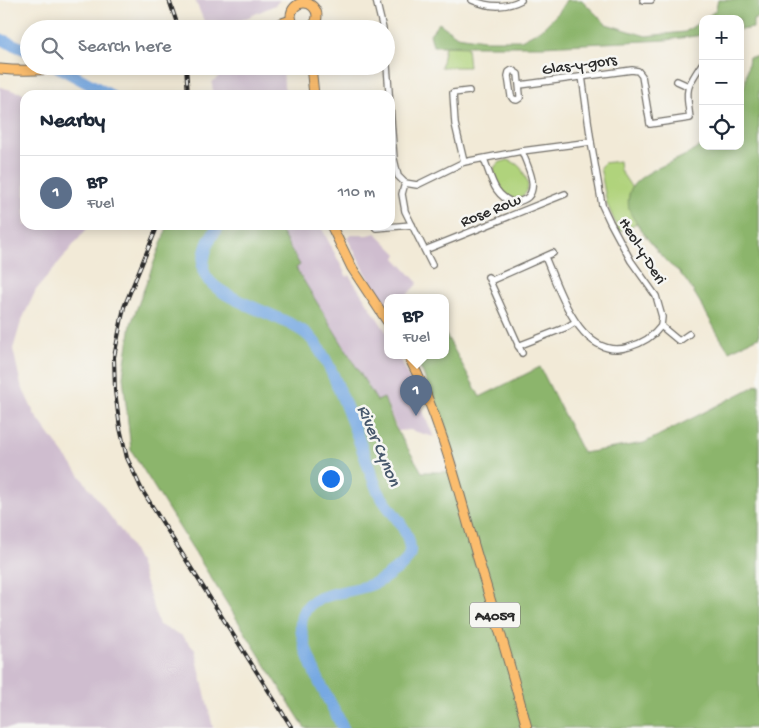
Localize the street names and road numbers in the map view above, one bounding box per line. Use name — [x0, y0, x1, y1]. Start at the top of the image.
street label: Glas-y-gors — [541, 52, 619, 81]
street label: Rose Row — [458, 191, 525, 233]
street label: Heol-y-Deri — [613, 215, 669, 289]
road number: A4059 — [470, 602, 520, 628]

